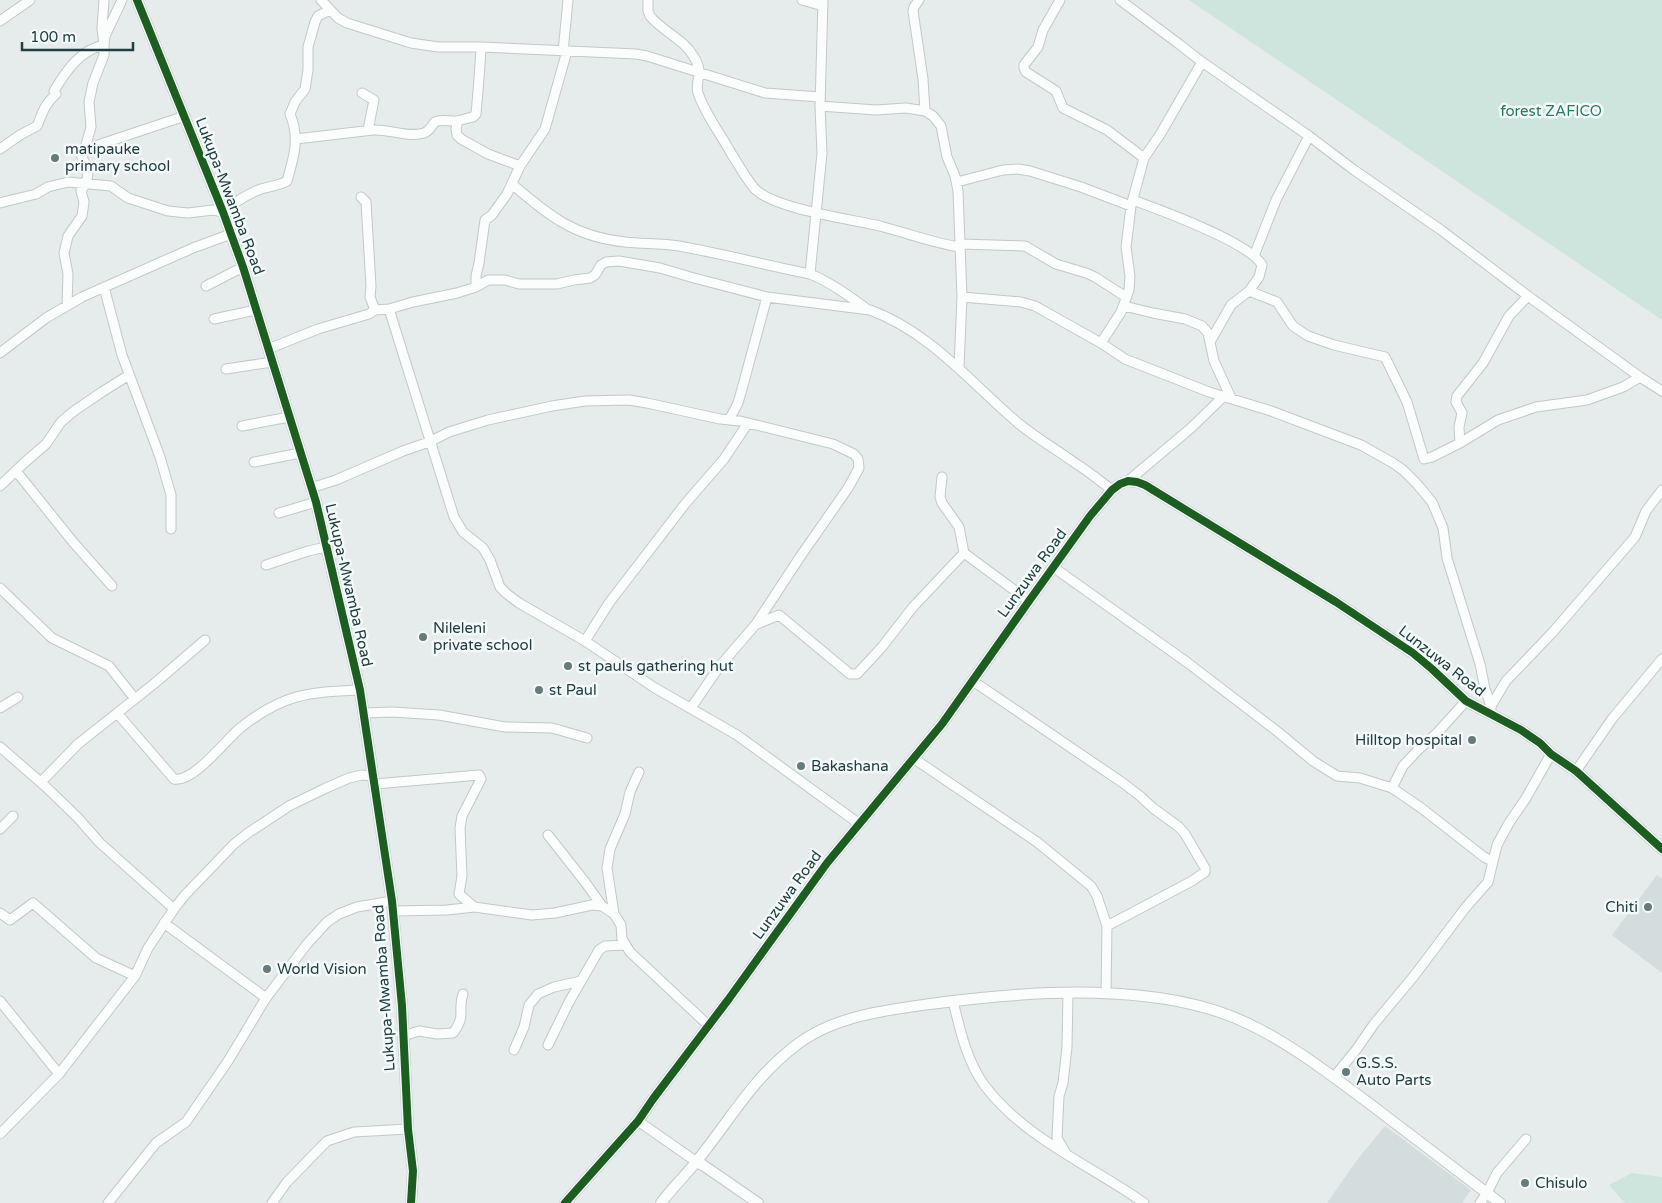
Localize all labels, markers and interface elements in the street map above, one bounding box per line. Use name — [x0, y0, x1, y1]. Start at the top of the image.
scale bar — [22, 20, 134, 52]
text: 100 m — [30, 28, 76, 46]
park label: forest ZAFICO — [1500, 102, 1602, 120]
street label: Lukupa-Mwamba Road — [192, 115, 268, 277]
place label: matipauke primary school — [65, 140, 170, 175]
marker: matipauke primary school — [49, 152, 61, 164]
street label: Lukupa-Mwamba Road — [321, 502, 377, 668]
street label: Lunzuwa Road — [994, 525, 1070, 621]
place label: Nileleni private school — [433, 619, 532, 654]
street label: Lunzuwa Road — [1395, 621, 1489, 701]
marker: Nileleni private school — [417, 631, 429, 643]
place label: st pauls gathering hut — [578, 657, 734, 675]
marker: st pauls gathering hut — [562, 660, 574, 672]
place label: st Paul — [549, 681, 597, 699]
marker: st Paul — [533, 684, 545, 696]
place label: Hilltop hospital — [1355, 731, 1462, 749]
marker: Hilltop hospital — [1466, 734, 1478, 746]
place label: Bakashana — [811, 757, 889, 775]
marker: Bakashana — [795, 760, 807, 772]
street label: Lunzuwa Road — [749, 847, 825, 943]
place label: Chiti — [1605, 898, 1638, 916]
marker: Chiti — [1642, 901, 1654, 913]
street label: Lukupa-Mwamba Road — [369, 904, 399, 1072]
place label: World Vision — [277, 960, 367, 978]
marker: World Vision — [261, 963, 273, 975]
place label: G.S.S. Auto Parts — [1356, 1054, 1432, 1089]
marker: G.S.S. Auto Parts — [1340, 1066, 1352, 1078]
place label: Chisulo — [1535, 1174, 1588, 1192]
marker: Chisulo — [1519, 1177, 1531, 1189]

